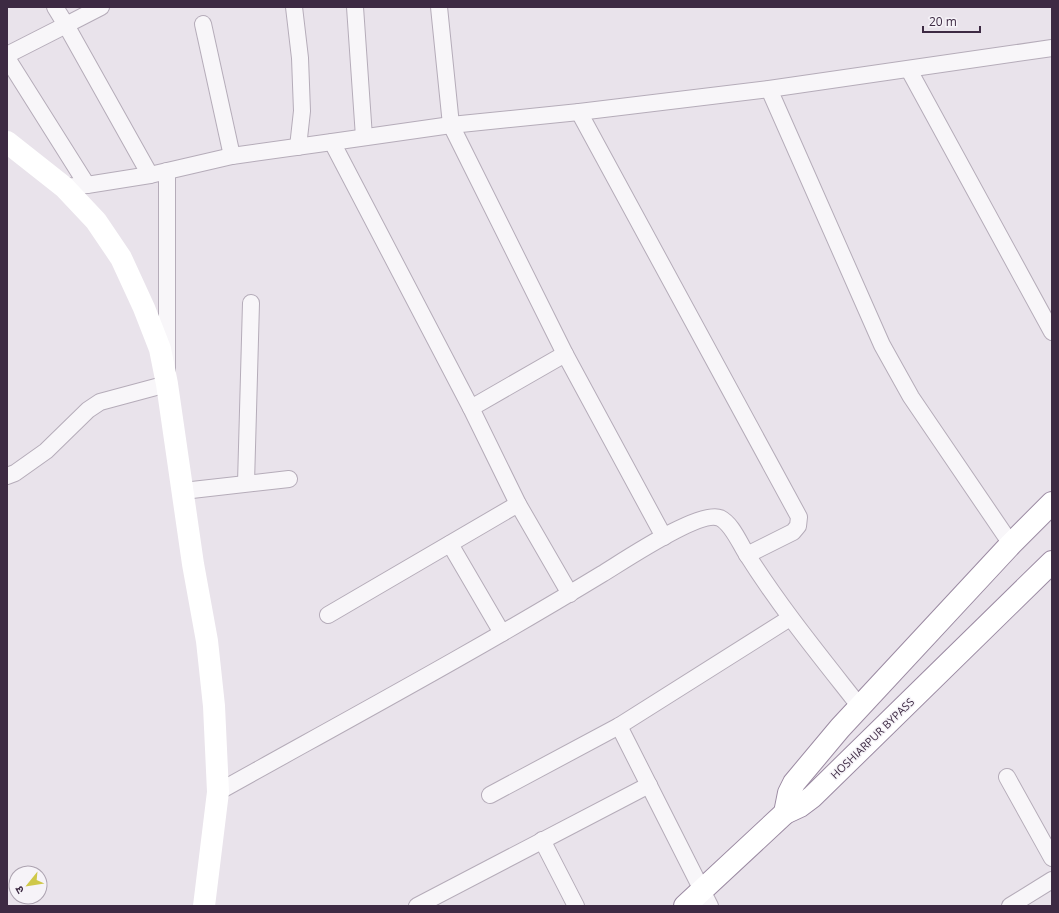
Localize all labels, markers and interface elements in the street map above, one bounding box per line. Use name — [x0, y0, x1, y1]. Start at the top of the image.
scale bar — [923, 8, 980, 34]
text: 20 m — [929, 13, 957, 30]
street label: HOSHIARPUR BYPASS — [827, 694, 917, 782]
north arrow — [8, 865, 48, 905]
text: उ — [11, 883, 27, 897]

